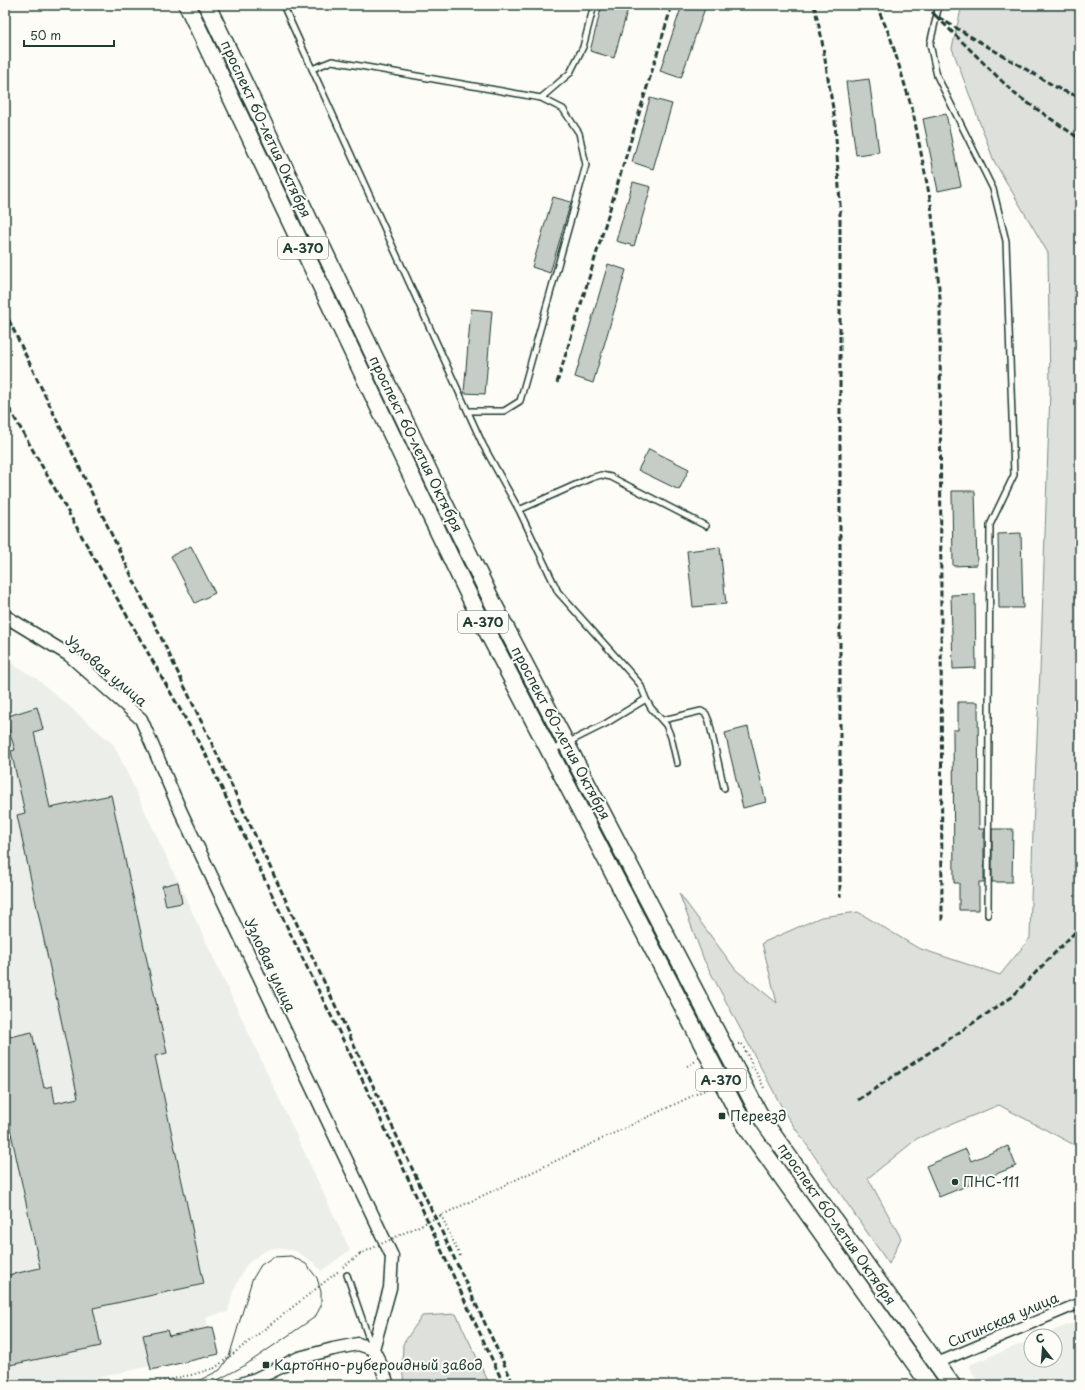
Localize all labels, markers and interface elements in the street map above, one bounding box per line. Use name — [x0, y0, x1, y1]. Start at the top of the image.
scale bar — [24, 22, 114, 48]
text: 50 m — [30, 26, 61, 44]
street label: проспект 60-летия Октября — [216, 37, 317, 221]
road number: А-370 — [278, 237, 328, 259]
street label: проспект 60-летия Октября — [365, 352, 468, 535]
road number: А-370 — [458, 611, 508, 633]
street label: Узловая улица — [61, 630, 152, 711]
street label: проспект 60-летия Октября — [507, 642, 616, 823]
street label: Узловая улица — [240, 914, 301, 1015]
road number: А-370 — [696, 1069, 746, 1091]
place label: Переезд — [730, 1105, 786, 1126]
marker: Переезд — [717, 1111, 727, 1121]
street label: проспект 60-летия Октября — [773, 1138, 902, 1309]
place label: ПНС-111 — [963, 1171, 1019, 1192]
marker: ПНС-111 — [950, 1177, 960, 1187]
street label: Ситинская улица — [945, 1289, 1061, 1351]
north arrow — [1023, 1328, 1063, 1368]
place label: Картонно-рубероидный завод — [274, 1354, 483, 1375]
marker: Картонно-рубероидный завод — [261, 1360, 271, 1370]

